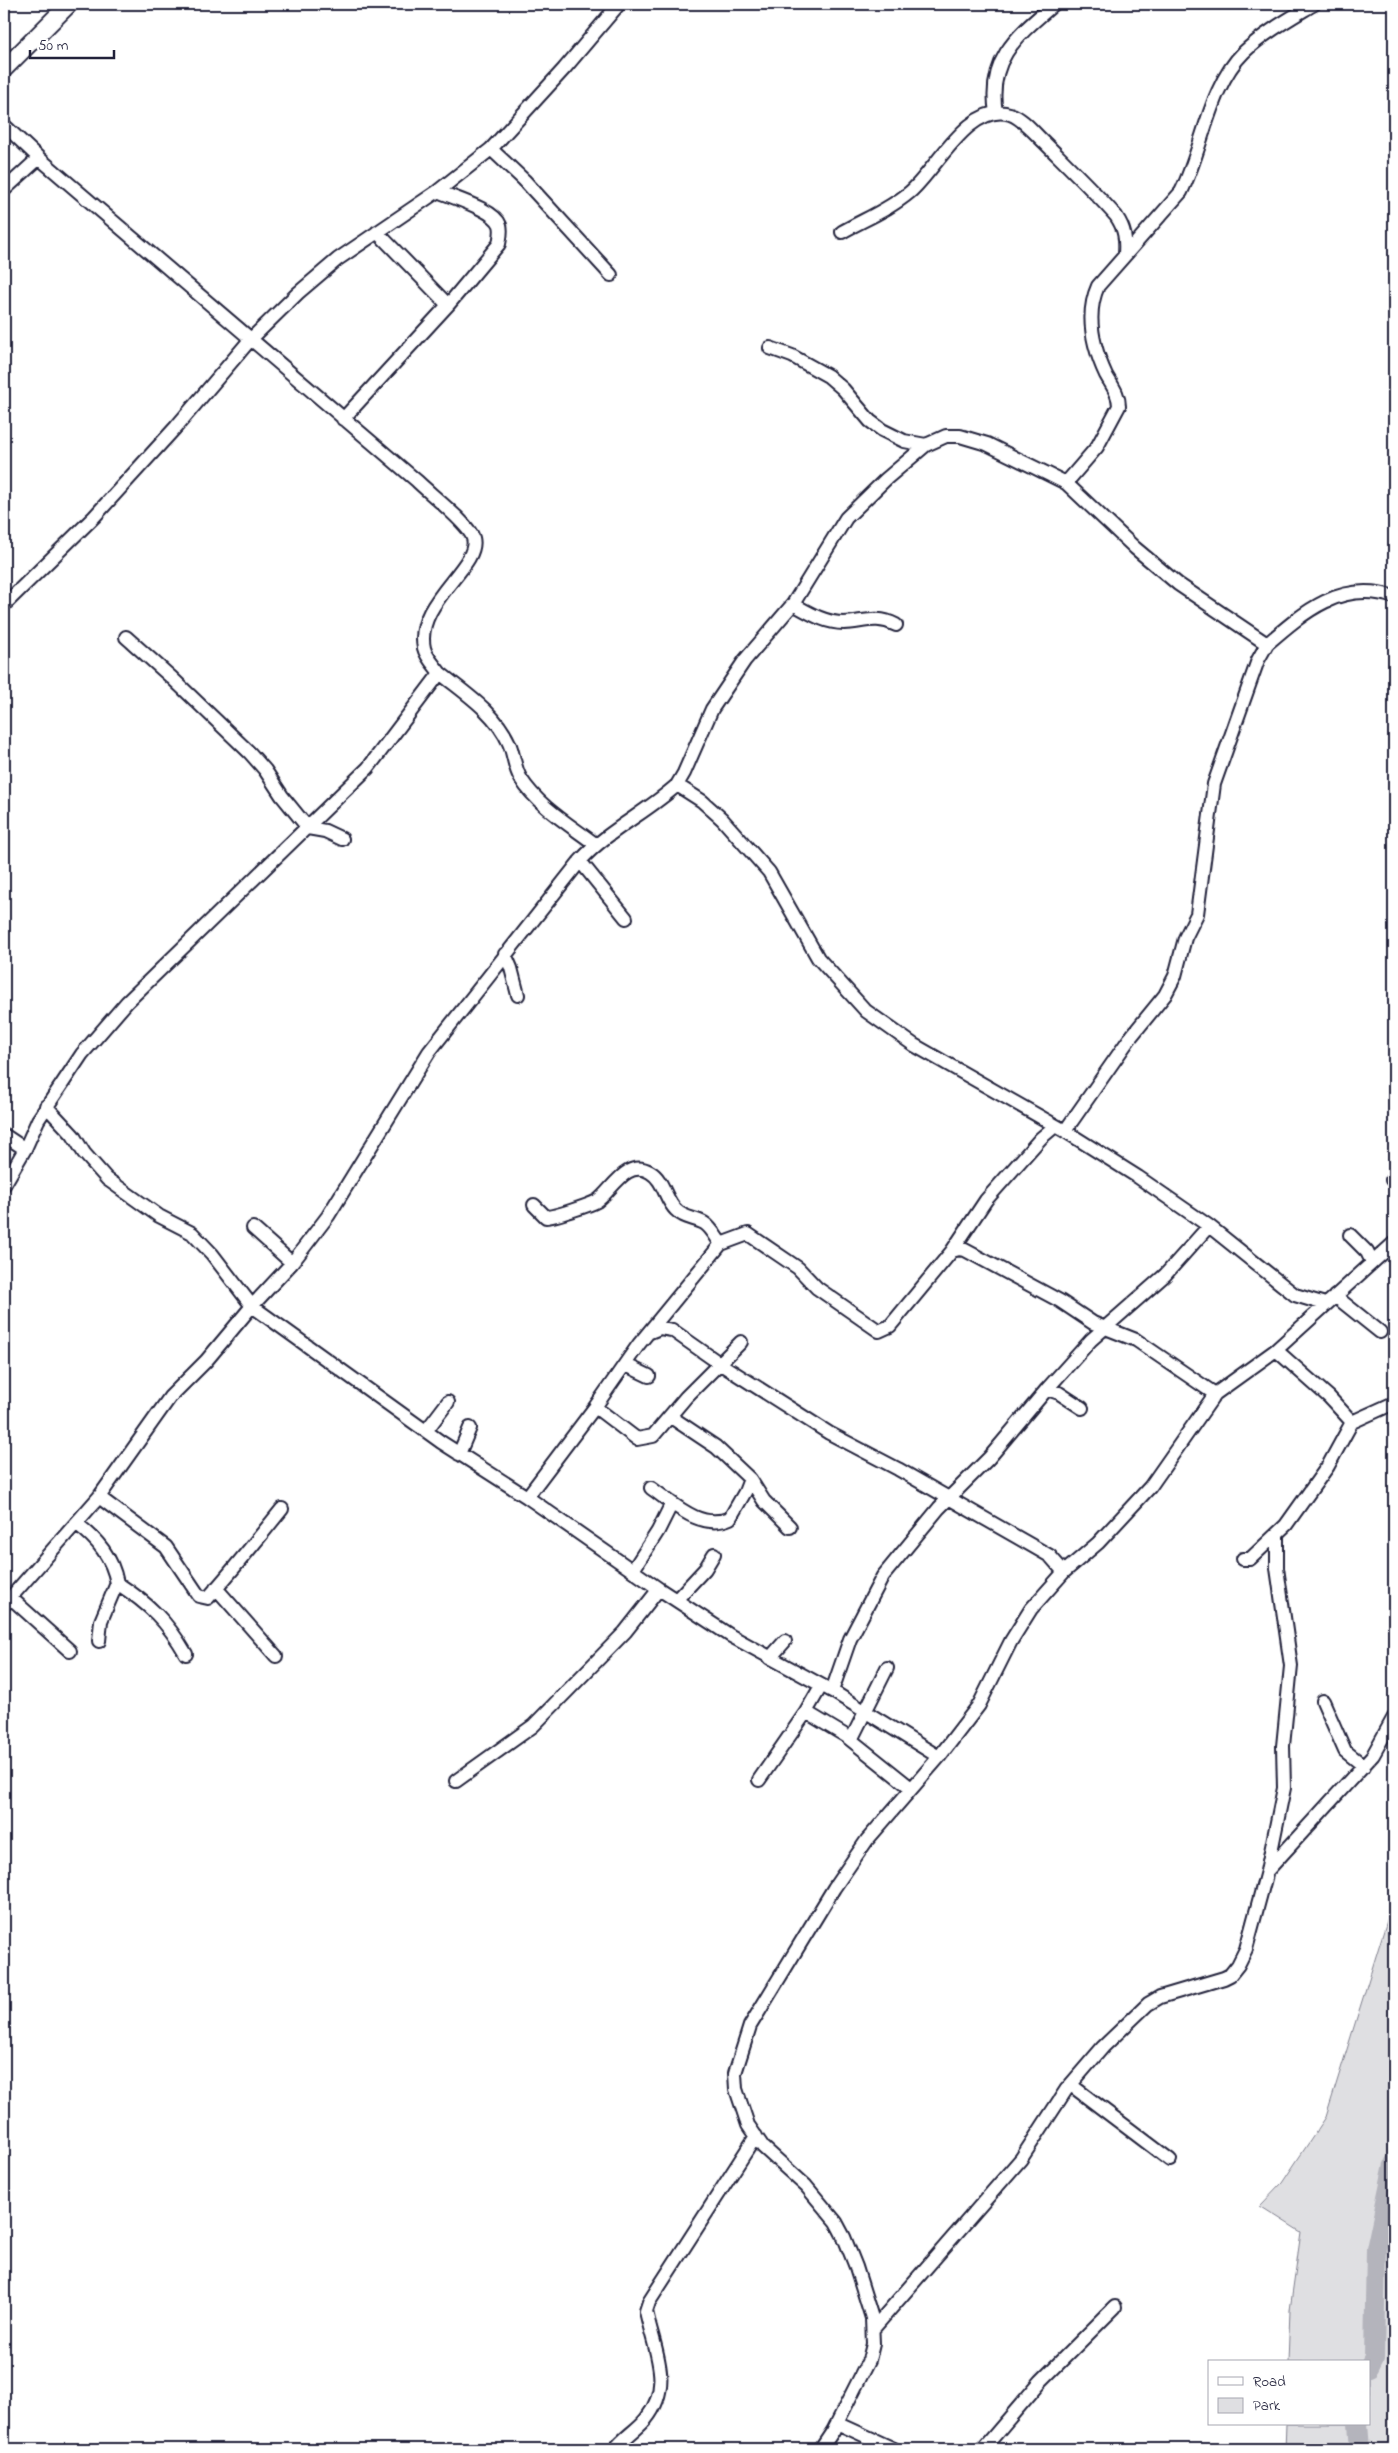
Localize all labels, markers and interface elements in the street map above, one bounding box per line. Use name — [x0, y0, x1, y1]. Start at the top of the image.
scale bar — [30, 28, 114, 60]
text: 50 m — [38, 35, 69, 57]
legend — [1208, 2360, 1370, 2426]
text: Road — [1253, 2371, 1286, 2393]
text: Park — [1253, 2395, 1281, 2417]

